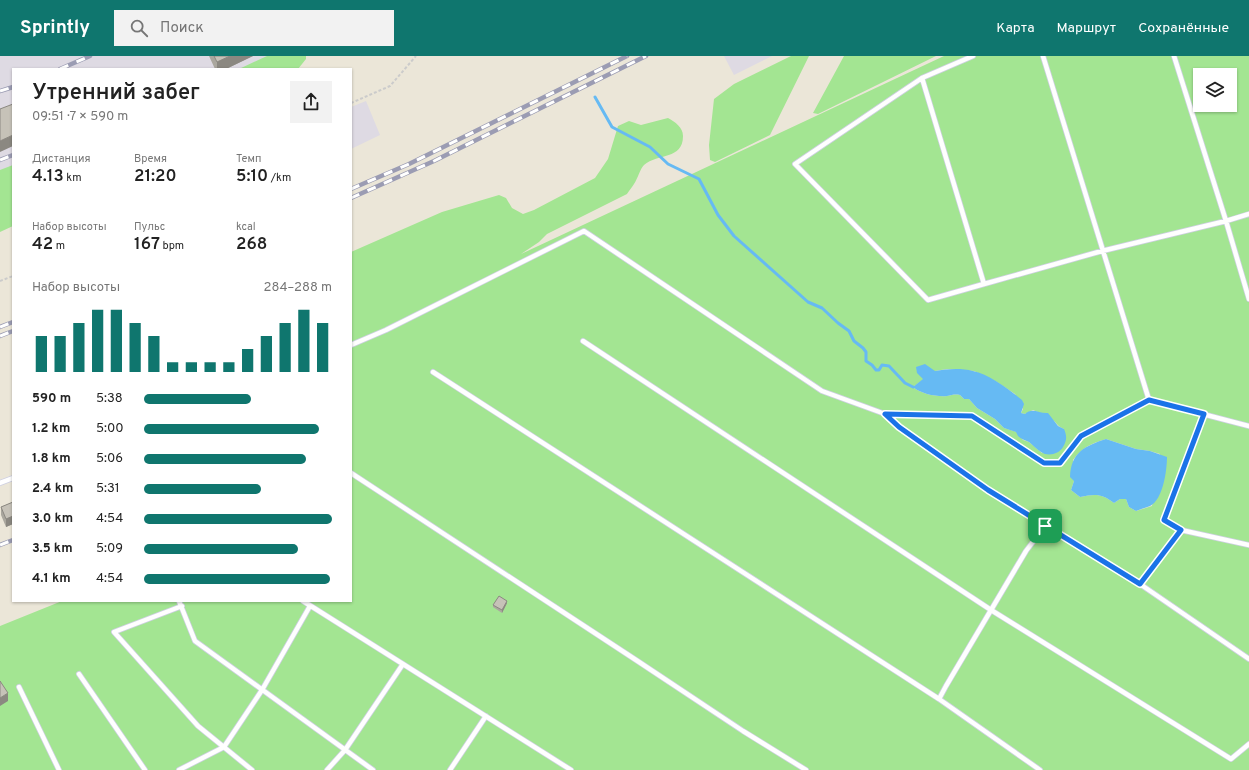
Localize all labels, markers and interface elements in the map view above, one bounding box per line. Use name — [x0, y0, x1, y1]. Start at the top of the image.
search box — [114, 10, 394, 46]
text: Sprintly — [20, 16, 90, 40]
icon: search — [128, 17, 150, 39]
text: Поиск — [160, 19, 204, 38]
text: Карта — [996, 20, 1035, 37]
text: Маршрут — [1057, 20, 1116, 37]
text: Сохранённые — [1138, 20, 1229, 37]
map controls — [1193, 68, 1237, 112]
button: layers — [1193, 68, 1237, 112]
text: Утренний забег — [32, 80, 200, 107]
button: share — [290, 81, 332, 123]
text: 09:51 · 7 × 590 m — [32, 109, 128, 125]
text: Дистанция — [32, 152, 91, 166]
text: Время — [134, 152, 167, 166]
text: Темп — [236, 152, 261, 166]
text: 4.13 — [32, 166, 64, 188]
text: 21:20 — [134, 166, 177, 188]
text: 5:10 — [236, 166, 268, 188]
text: km — [64, 171, 81, 185]
text: /km — [268, 171, 291, 185]
text: Набор высоты — [32, 220, 107, 234]
text: Пульс — [134, 220, 165, 234]
text: kcal — [236, 220, 256, 234]
text: 42 — [32, 234, 53, 256]
text: 167 — [134, 234, 160, 256]
text: 268 — [236, 234, 267, 256]
text: m — [53, 239, 65, 253]
text: bpm — [160, 239, 184, 253]
text: Набор высоты — [32, 280, 120, 296]
text: 284–288 m — [263, 280, 332, 296]
text: 590 m — [32, 391, 71, 407]
text: 5:38 — [96, 391, 123, 407]
text: 1.2 km — [32, 421, 70, 437]
text: 5:00 — [96, 421, 124, 437]
text: 1.8 km — [32, 451, 71, 467]
text: 5:06 — [96, 451, 123, 467]
text: 2.4 km — [32, 481, 73, 497]
text: 5:31 — [96, 481, 120, 497]
pin — [1028, 509, 1062, 543]
text: 3.0 km — [32, 511, 73, 527]
text: 4:54 — [96, 511, 123, 527]
icon: arrive — [1034, 515, 1056, 537]
text: 3.5 km — [32, 541, 73, 557]
text: 5:09 — [96, 541, 123, 557]
text: 4.1 km — [32, 571, 71, 587]
text: 4:54 — [96, 571, 123, 587]

